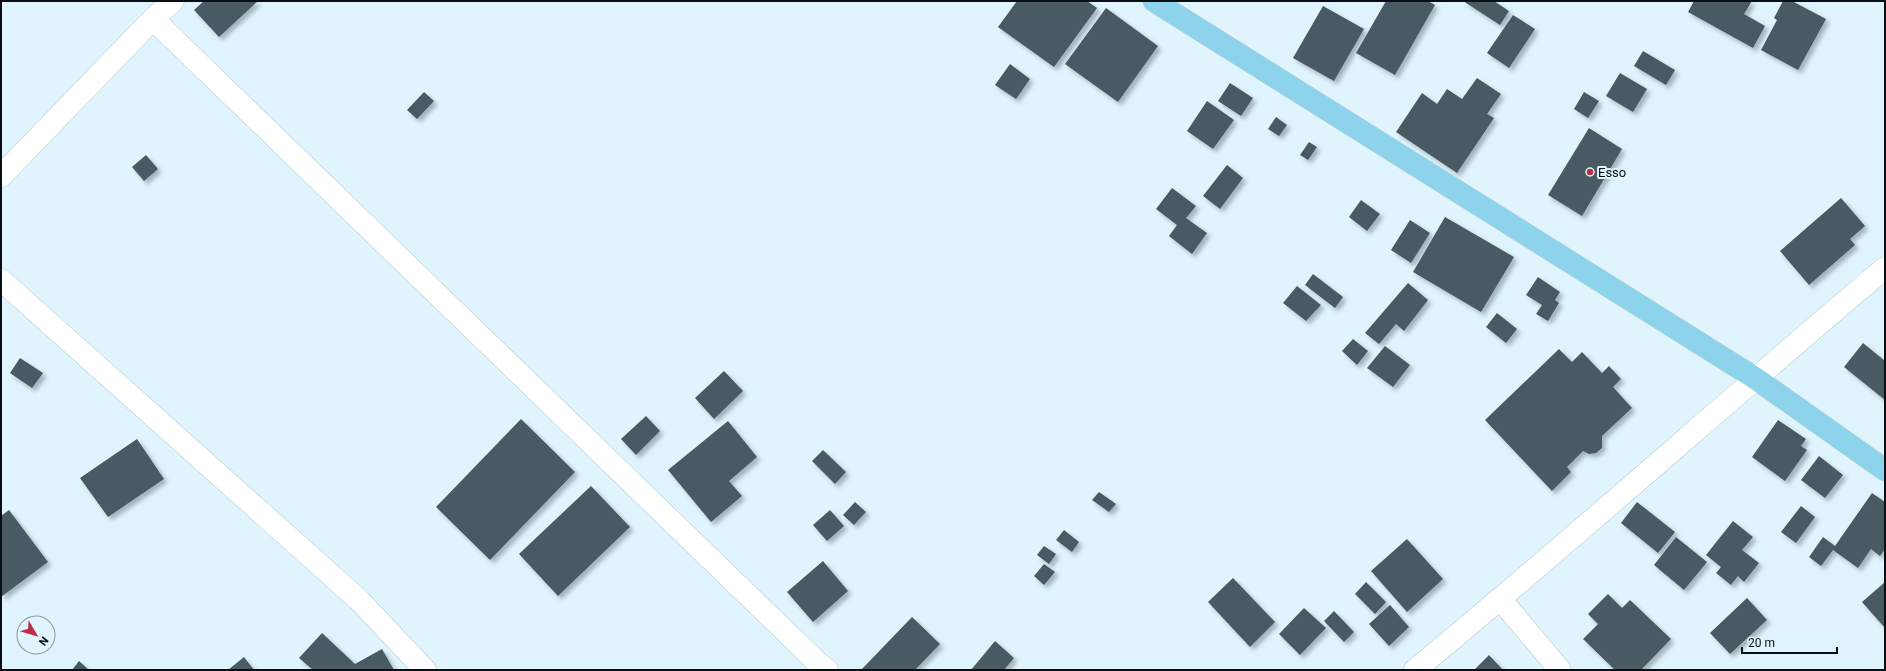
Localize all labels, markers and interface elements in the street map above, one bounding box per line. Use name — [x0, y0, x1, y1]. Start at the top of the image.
place label: Esso — [1598, 165, 1626, 180]
marker: Esso — [1585, 167, 1595, 177]
north arrow — [16, 615, 56, 655]
scale bar — [1742, 629, 1837, 655]
text: N — [36, 634, 51, 648]
text: 20 m — [1748, 636, 1775, 650]

